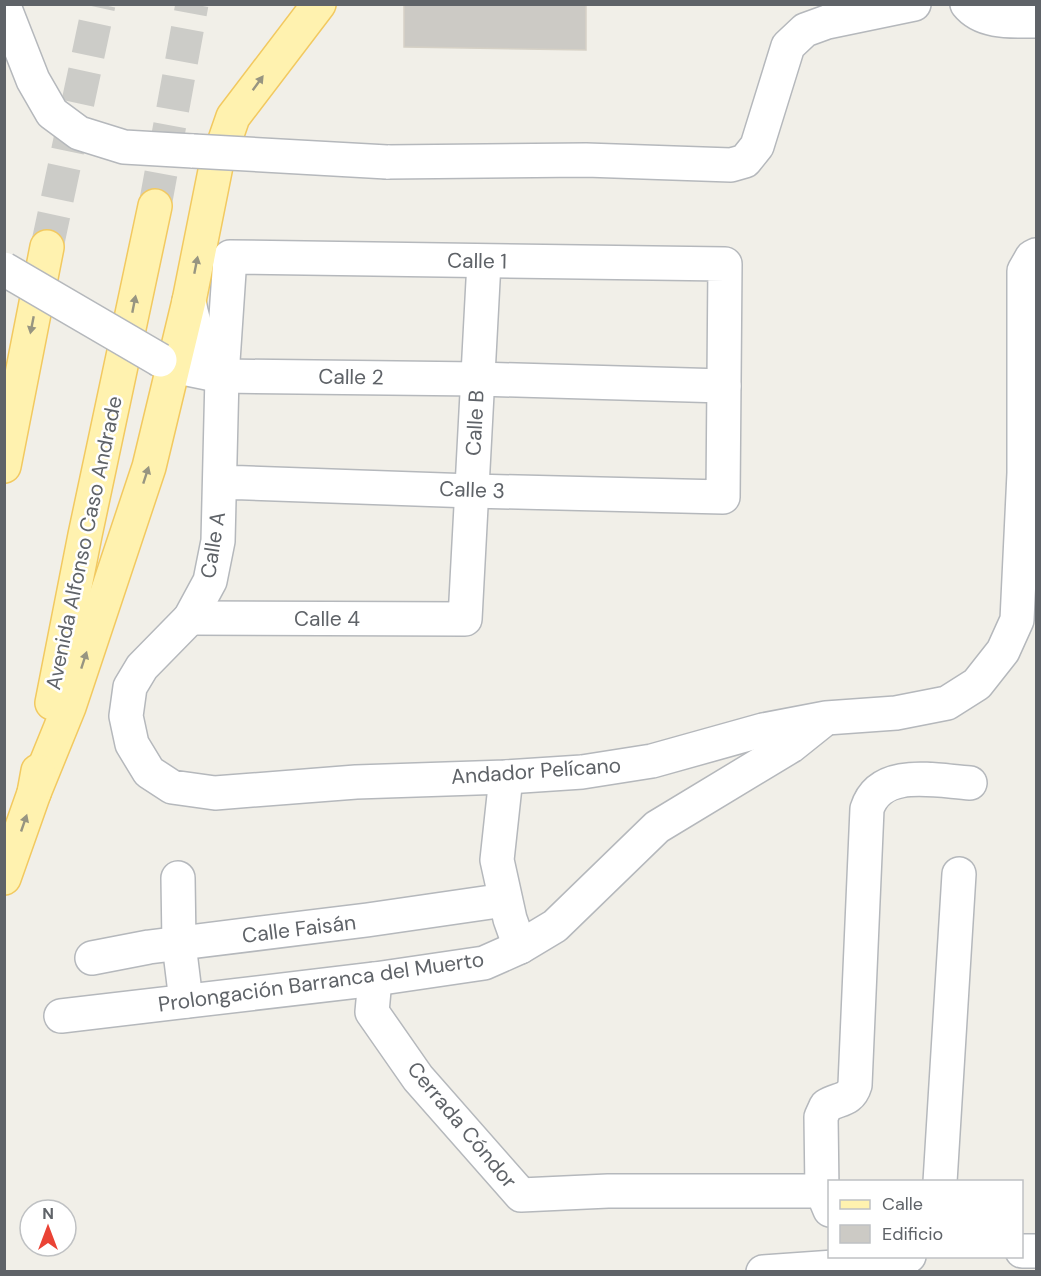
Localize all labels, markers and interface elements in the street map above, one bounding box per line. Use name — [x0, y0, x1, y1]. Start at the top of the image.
one-way arrow — [252, 75, 264, 91]
street label: Calle 1 — [447, 246, 507, 276]
one-way arrow — [192, 255, 201, 274]
one-way arrow — [130, 294, 139, 313]
one-way arrow — [27, 316, 36, 335]
street label: Calle 2 — [318, 362, 384, 392]
street label: Calle B — [459, 389, 491, 457]
street label: Avenida Alfonso Caso Andrade — [39, 394, 129, 692]
one-way arrow — [142, 466, 151, 484]
street label: Calle 3 — [439, 475, 505, 505]
street label: Calle A — [194, 510, 232, 580]
street label: Calle 4 — [294, 605, 360, 633]
one-way arrow — [80, 650, 90, 668]
street label: Andador Pelícano — [450, 751, 622, 791]
one-way arrow — [19, 814, 29, 832]
street label: Calle Faisán — [241, 908, 357, 950]
street label: Prolongación Barranca del Muerto — [156, 945, 486, 1019]
street label: Cerrada Cóndor — [401, 1056, 523, 1194]
legend — [828, 1180, 1023, 1258]
text: Calle — [882, 1192, 923, 1216]
north arrow — [18, 1198, 78, 1258]
text: N — [42, 1203, 54, 1224]
text: Edificio — [882, 1222, 943, 1246]

